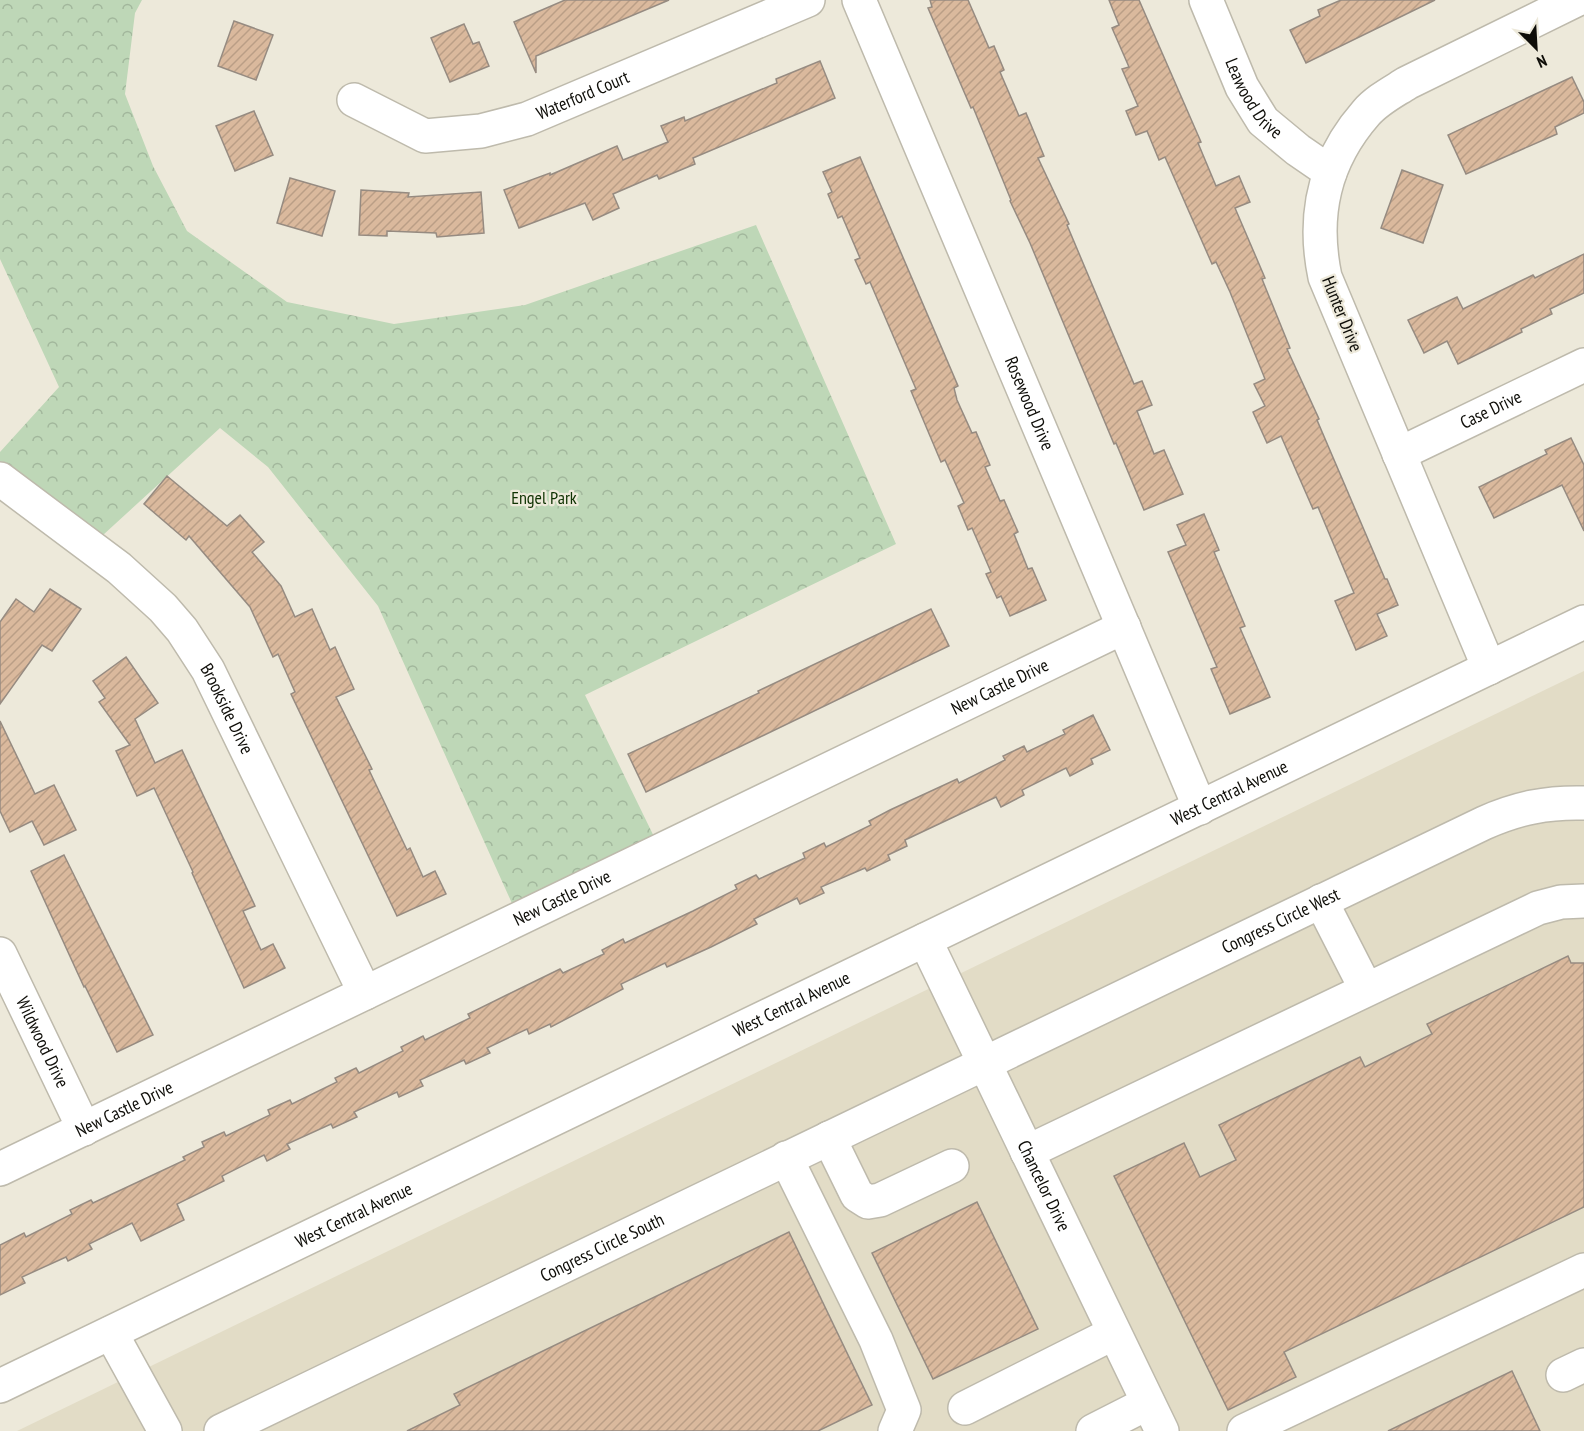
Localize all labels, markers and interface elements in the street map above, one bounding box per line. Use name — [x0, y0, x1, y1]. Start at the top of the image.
north arrow — [1506, 18, 1566, 78]
text: N — [1534, 51, 1550, 73]
street label: Leawood Drive — [1220, 55, 1287, 143]
street label: Waterford Court — [533, 65, 632, 125]
street label: Hunter Drive — [1317, 273, 1368, 355]
street label: Rosewood Drive — [1000, 353, 1060, 454]
street label: Case Drive — [1456, 385, 1525, 434]
park label: Engel Park — [511, 486, 577, 509]
street label: New Castle Drive — [947, 653, 1052, 720]
street label: Brookside Drive — [196, 659, 259, 758]
street label: West Central Avenue — [1167, 755, 1291, 831]
street label: New Castle Drive — [509, 864, 614, 931]
street label: Congress Circle West — [1218, 882, 1343, 959]
street label: West Central Avenue — [729, 966, 854, 1042]
street label: Wildwood Drive — [11, 993, 75, 1091]
street label: New Castle Drive — [72, 1075, 177, 1142]
street label: Chancelor Drive — [1012, 1136, 1076, 1235]
street label: West Central Avenue — [292, 1177, 416, 1253]
street label: Congress Circle South — [536, 1207, 668, 1287]

